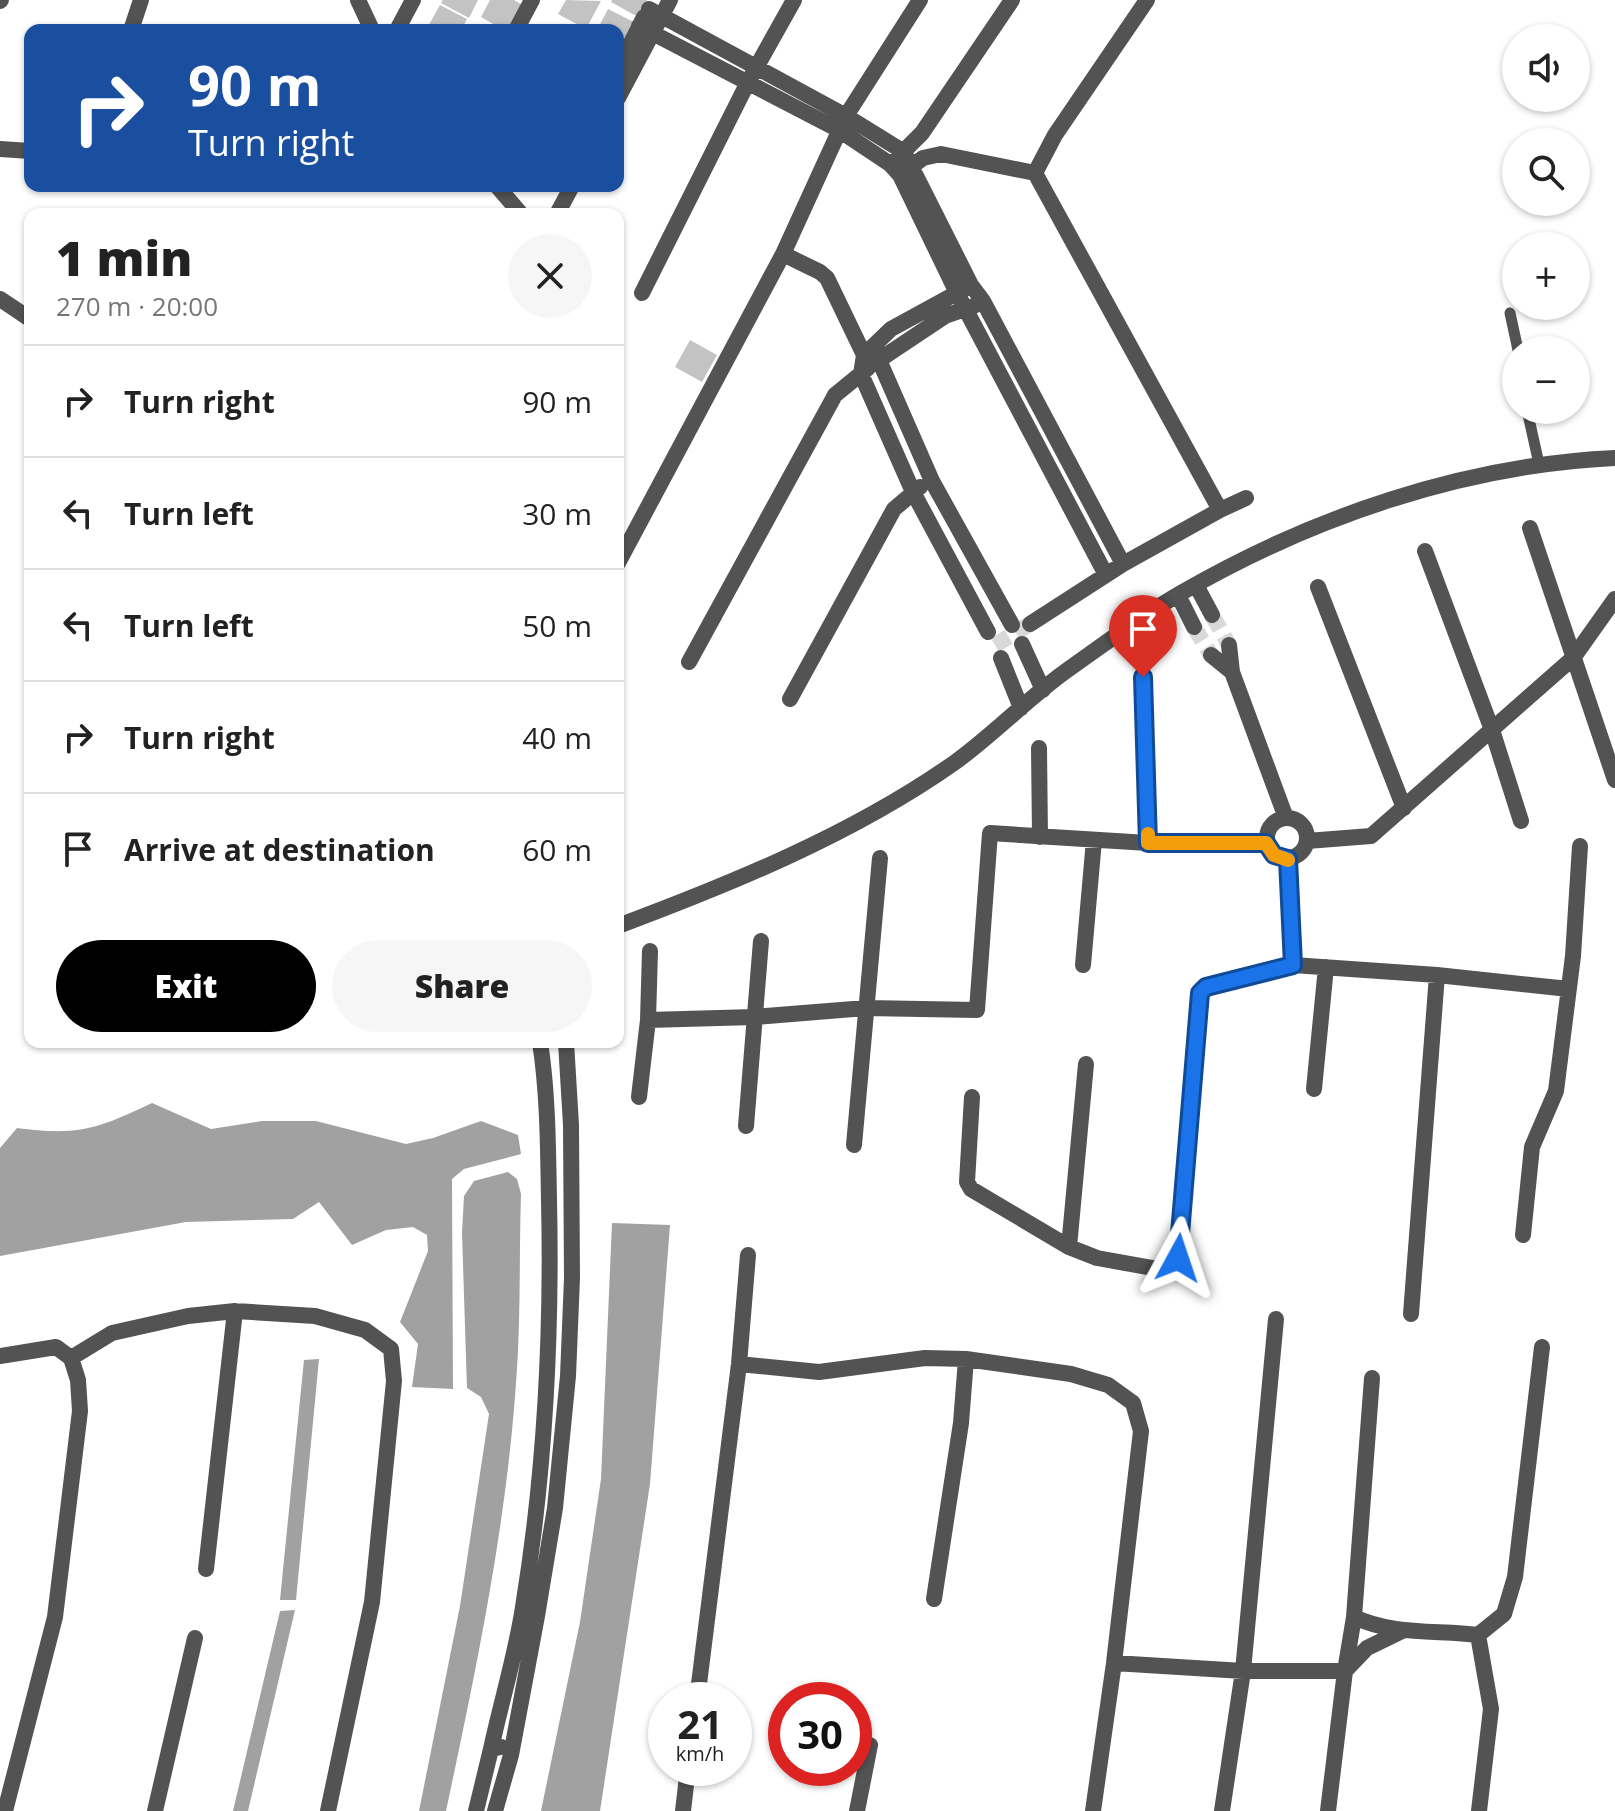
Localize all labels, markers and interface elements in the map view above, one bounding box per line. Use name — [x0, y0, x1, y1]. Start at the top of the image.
map controls — [1502, 24, 1590, 424]
button: sound — [1502, 24, 1590, 112]
text: 90 m — [188, 46, 322, 122]
icon: right — [56, 56, 160, 160]
text: Turn right — [188, 118, 354, 167]
button: search — [1502, 128, 1590, 216]
text: 1 min — [56, 225, 192, 290]
button: + — [1502, 232, 1590, 320]
button: close — [508, 234, 592, 318]
text: 270 m · 20:00 — [56, 288, 218, 324]
button: − — [1502, 336, 1590, 424]
icon: right — [56, 379, 100, 423]
text: Turn right — [124, 381, 275, 422]
text: 90 m — [522, 381, 592, 422]
icon: left — [56, 491, 100, 535]
text: Turn left — [124, 493, 254, 534]
text: 30 m — [522, 493, 592, 534]
pin — [1109, 595, 1177, 677]
icon: left — [56, 603, 100, 647]
text: Turn left — [124, 605, 254, 646]
text: 50 m — [522, 605, 592, 646]
icon: arrive — [1121, 607, 1165, 651]
icon: right — [56, 715, 100, 759]
text: Turn right — [124, 717, 275, 758]
text: 40 m — [522, 717, 592, 758]
icon: arrive — [56, 827, 100, 871]
text: Arrive at destination — [124, 829, 435, 870]
text: 60 m — [522, 829, 592, 870]
button: Exit — [56, 940, 316, 1032]
button: Share — [332, 940, 592, 1032]
position arrow — [1136, 1216, 1220, 1300]
speed limit sign: 30 — [768, 1682, 872, 1786]
text: 21 — [677, 1696, 723, 1751]
text: km/h — [676, 1740, 724, 1767]

